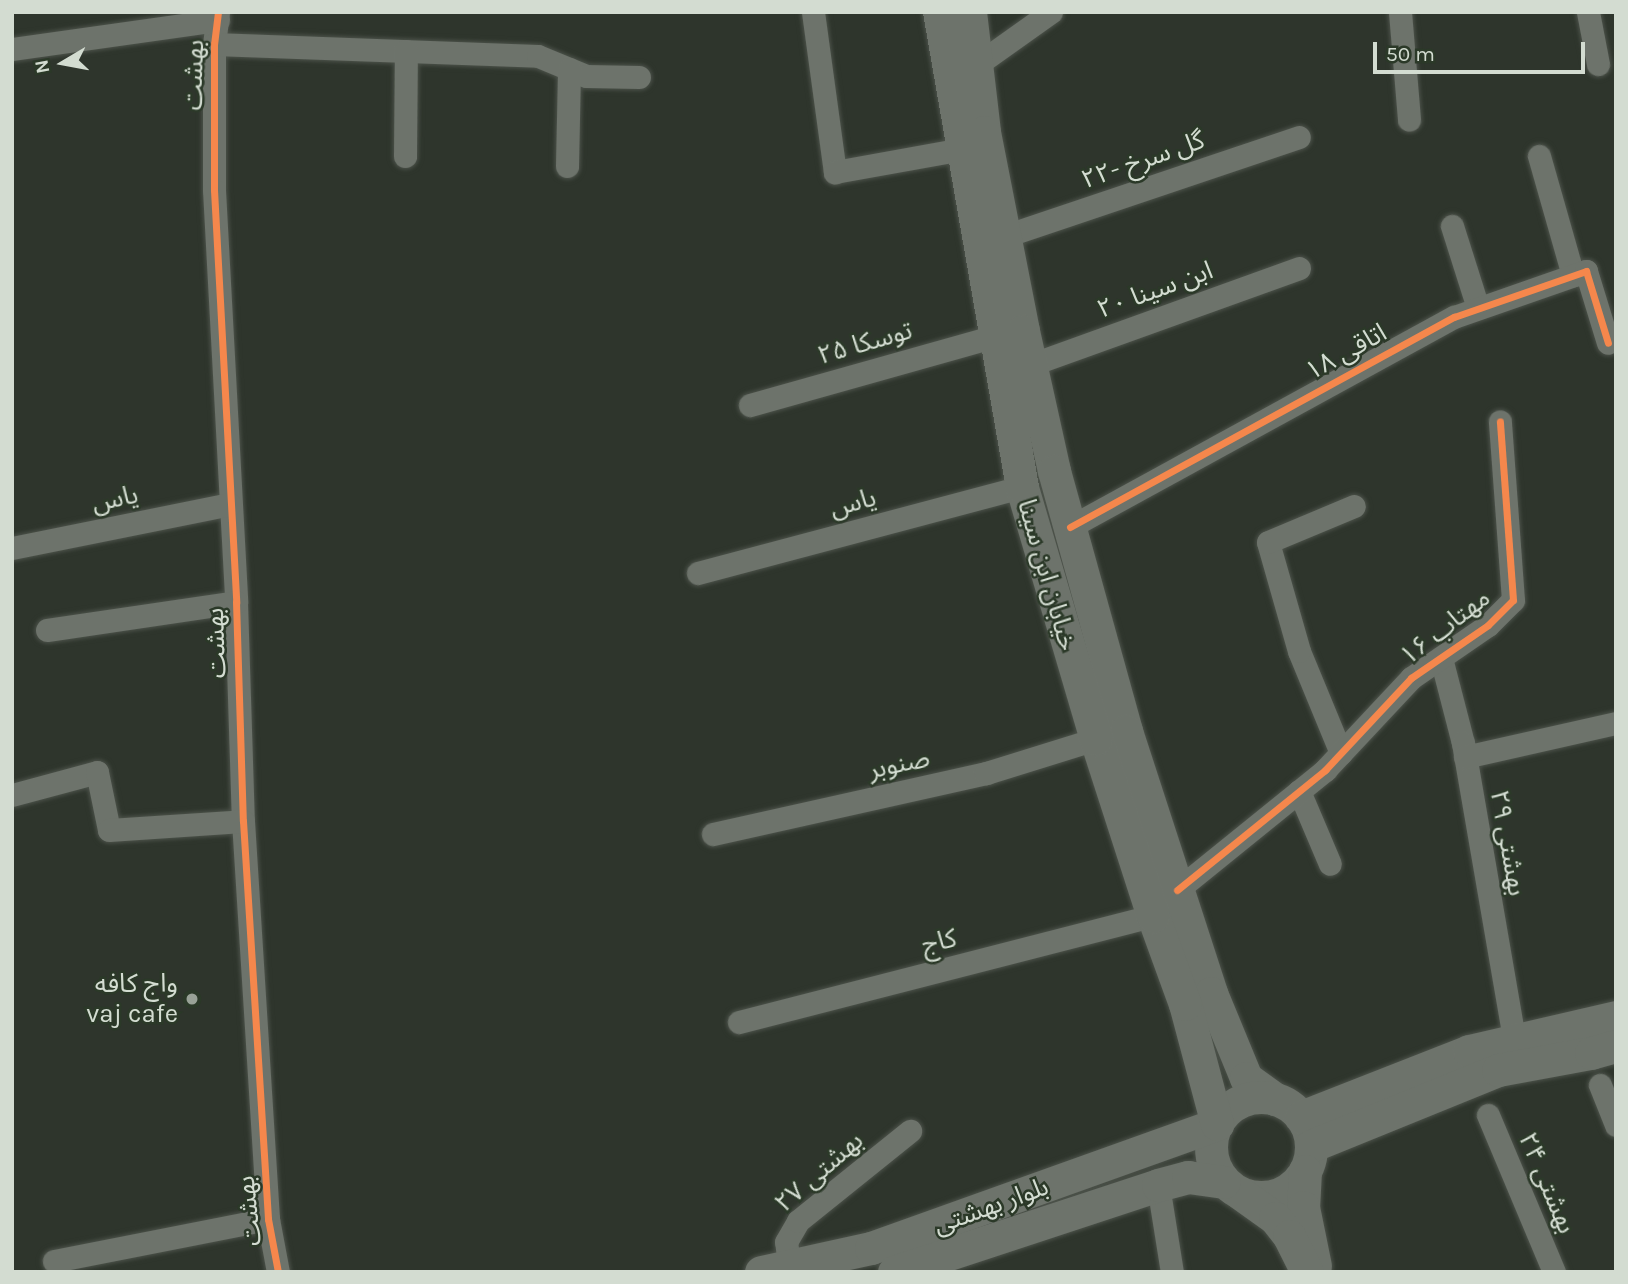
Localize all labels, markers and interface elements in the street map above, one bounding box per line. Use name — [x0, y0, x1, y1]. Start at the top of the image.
north arrow — [28, 28, 98, 98]
scale bar — [1376, 28, 1588, 72]
street label: بهشت — [177, 39, 211, 111]
text: 50 m — [1386, 42, 1435, 66]
text: N — [30, 58, 54, 75]
street label: گل سرخ -۲۲ — [1077, 124, 1209, 196]
street label: ابن سینا ۲۰ — [1093, 255, 1217, 325]
street label: توسکا ۲۵ — [814, 315, 916, 371]
street label: اتاقی ۱۸ — [1300, 317, 1392, 387]
street label: یاس — [89, 479, 141, 519]
street label: یاس — [826, 482, 880, 524]
street label: خیابان ابن سینا — [1011, 496, 1083, 654]
street label: مهتاب ۱۶ — [1394, 582, 1496, 672]
street label: بهشت — [199, 607, 233, 679]
street label: صنوبر — [865, 742, 933, 786]
street label: بهشتی ۲۹ — [1483, 788, 1533, 898]
street label: کاج — [918, 923, 960, 961]
place label: واج کافه vaj cafe — [86, 968, 178, 1030]
marker: واج کافه vaj cafe — [184, 991, 200, 1007]
street label: بهشتی ۲۷ — [768, 1125, 870, 1219]
street label: بهشتی ۲۴ — [1512, 1128, 1582, 1238]
street label: بلوار بهشتی — [929, 1171, 1053, 1241]
street label: بهشت — [230, 1174, 268, 1248]

